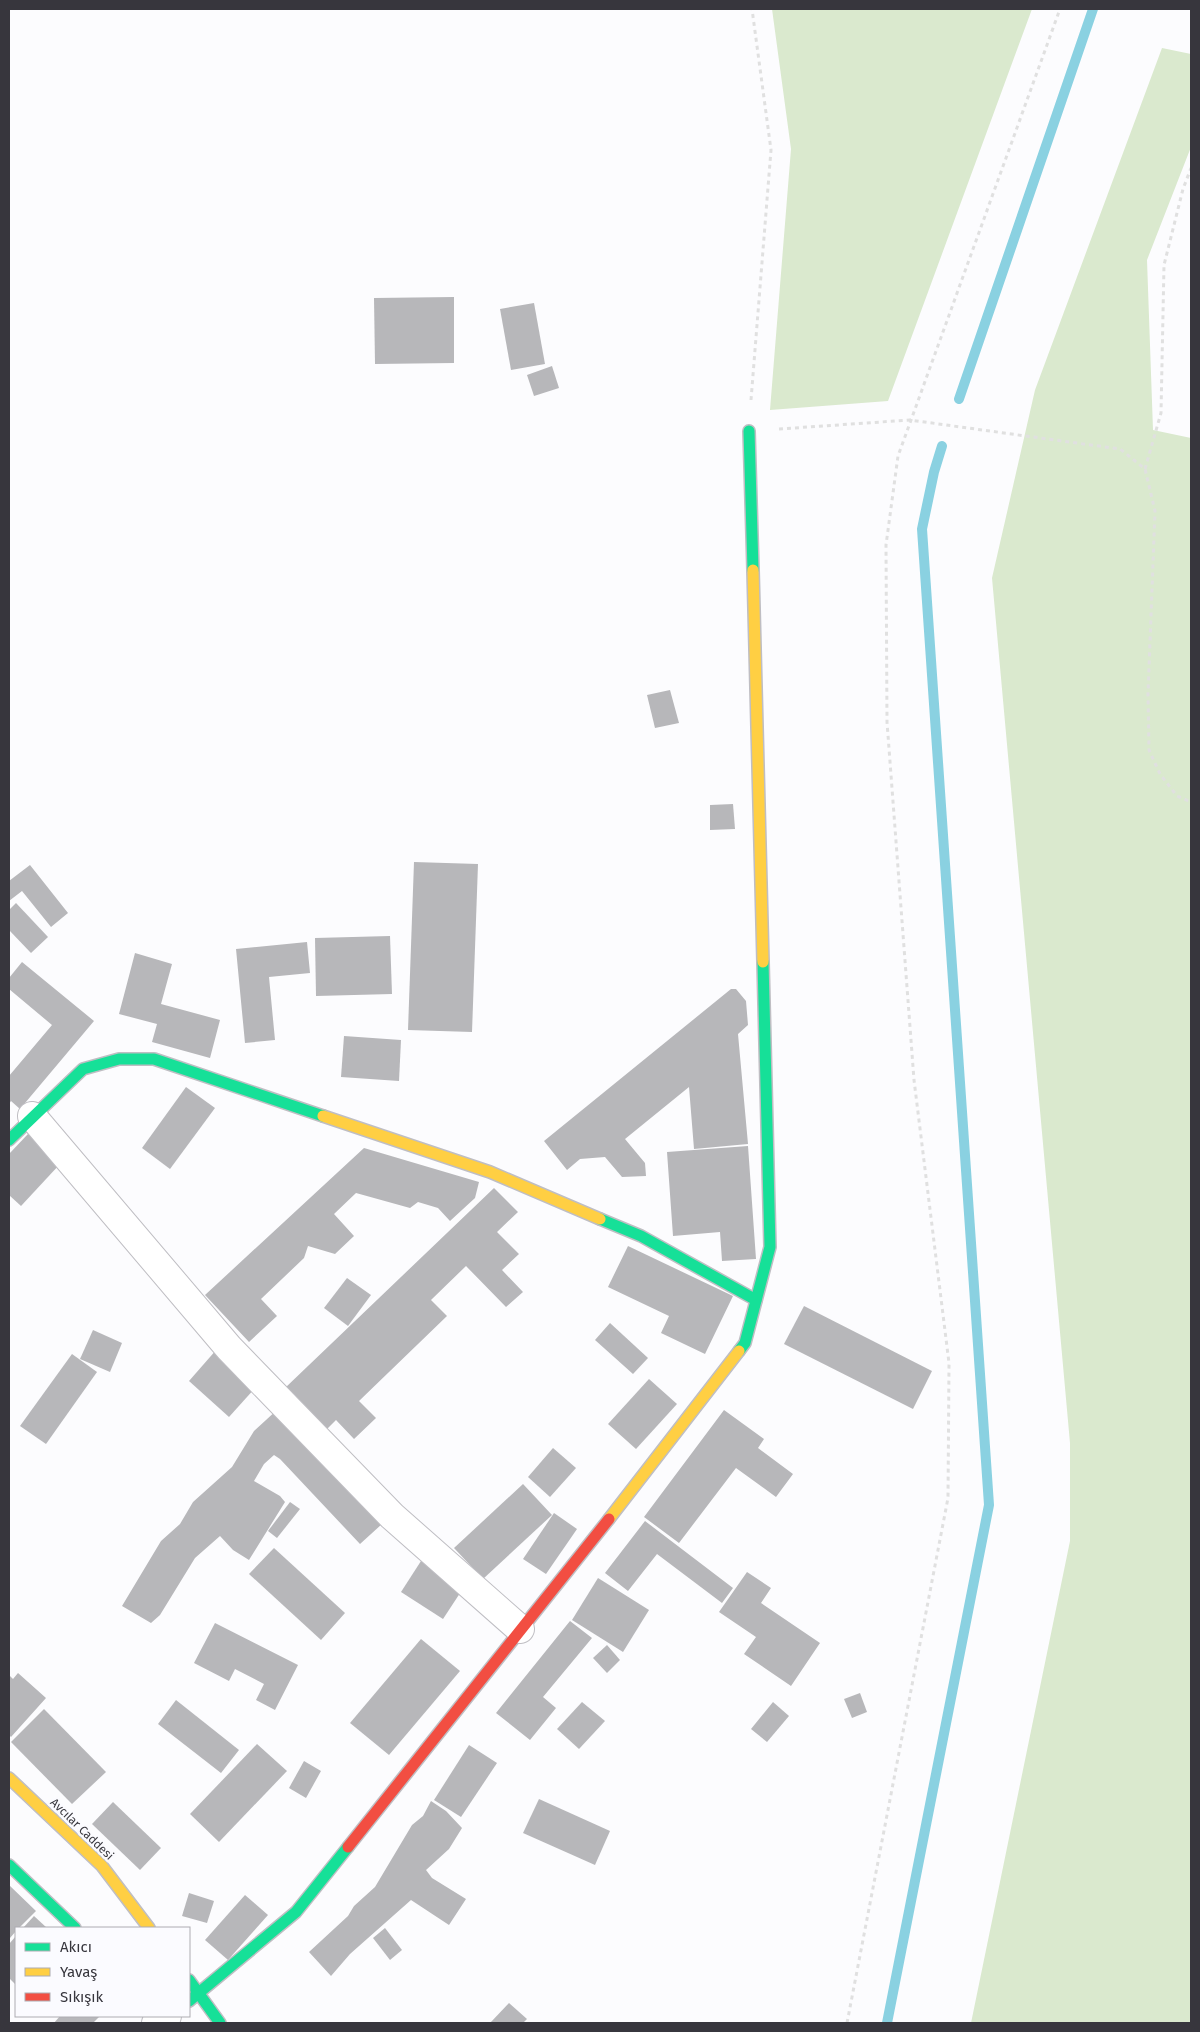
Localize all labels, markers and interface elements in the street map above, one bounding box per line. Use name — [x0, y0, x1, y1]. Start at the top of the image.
street label: Avcılar Caddesi — [47, 1795, 117, 1863]
legend — [15, 1927, 190, 2017]
text: Akıcı — [60, 1938, 92, 1956]
text: Yavaş — [60, 1963, 97, 1981]
text: Sıkışık — [60, 1988, 104, 2006]

